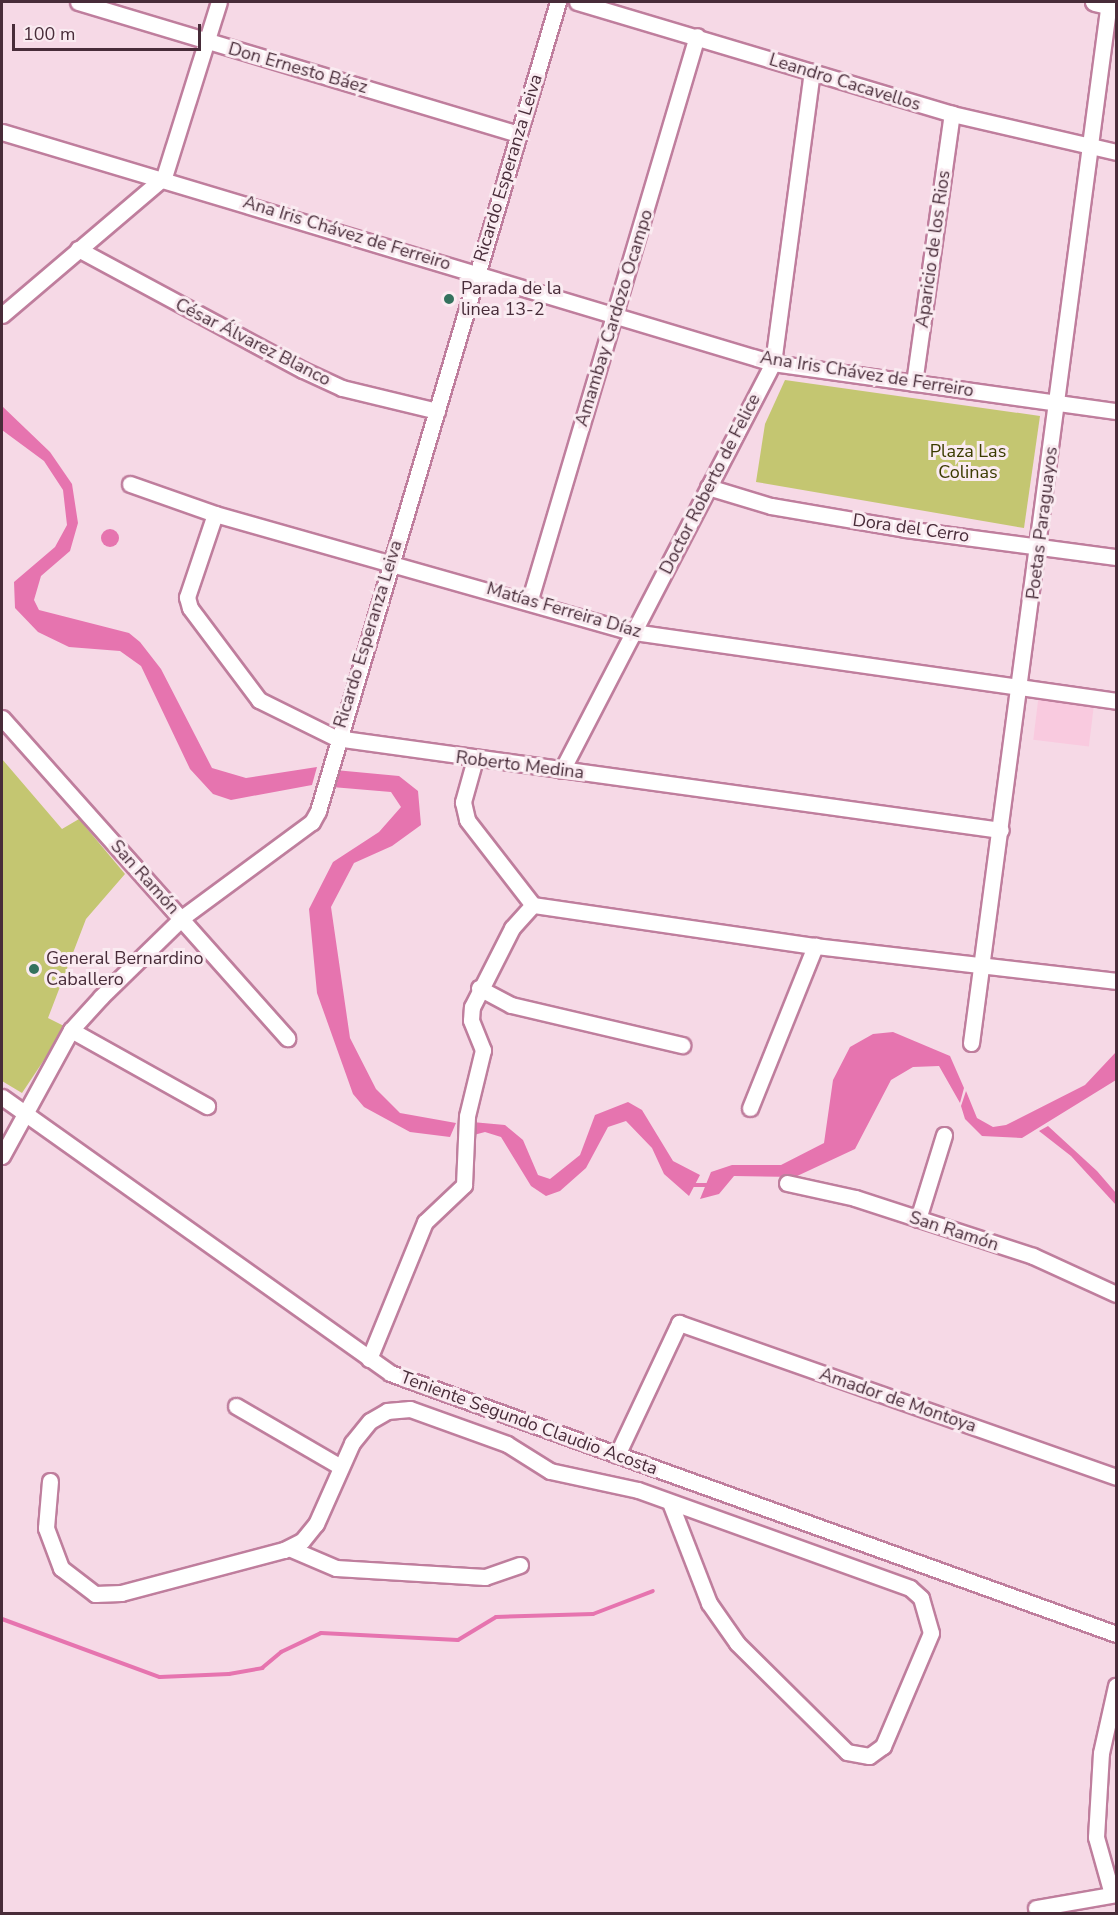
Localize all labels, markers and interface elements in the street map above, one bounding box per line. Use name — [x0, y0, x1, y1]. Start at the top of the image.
scale bar — [15, 12, 204, 50]
text: 100 m — [23, 22, 75, 46]
street label: Don Ernesto Báez — [226, 38, 370, 98]
street label: Leandro Cacavellos — [767, 49, 923, 115]
street label: Ricardo Esperanza Leiva — [469, 72, 547, 264]
street label: Aparicio de los Rios — [911, 169, 955, 329]
street label: Ana Iris Chávez de Ferreiro — [241, 191, 453, 275]
street label: Amambay Cardozo Ocampo — [571, 207, 657, 429]
place label: Parada de la linea 13-2 — [461, 278, 562, 320]
marker: Parada de la linea 13-2 — [442, 292, 456, 306]
street label: César Álvarez Blanco — [172, 293, 334, 391]
street label: Ana Iris Chávez de Ferreiro — [759, 346, 975, 402]
street label: Doctor Roberto de Felice — [655, 390, 765, 578]
park label: Plaza Las Colinas — [930, 441, 1006, 484]
street label: Poetas Paraguayos — [1022, 445, 1062, 601]
street label: Dora del Cerro — [851, 509, 971, 547]
street label: Ricardo Esperanza Leiva — [329, 538, 407, 730]
street label: Matías Ferreira Díaz — [484, 578, 644, 642]
street label: Roberto Medina — [455, 746, 585, 784]
street label: San Ramón — [106, 835, 184, 919]
place label: General Bernardino Caballero — [46, 948, 203, 990]
marker: General Bernardino Caballero — [27, 962, 41, 976]
street label: San Ramón — [907, 1206, 1001, 1256]
street label: Amador de Montoya — [817, 1363, 979, 1437]
street label: Teniente Segundo Claudio Acosta — [397, 1366, 661, 1480]

